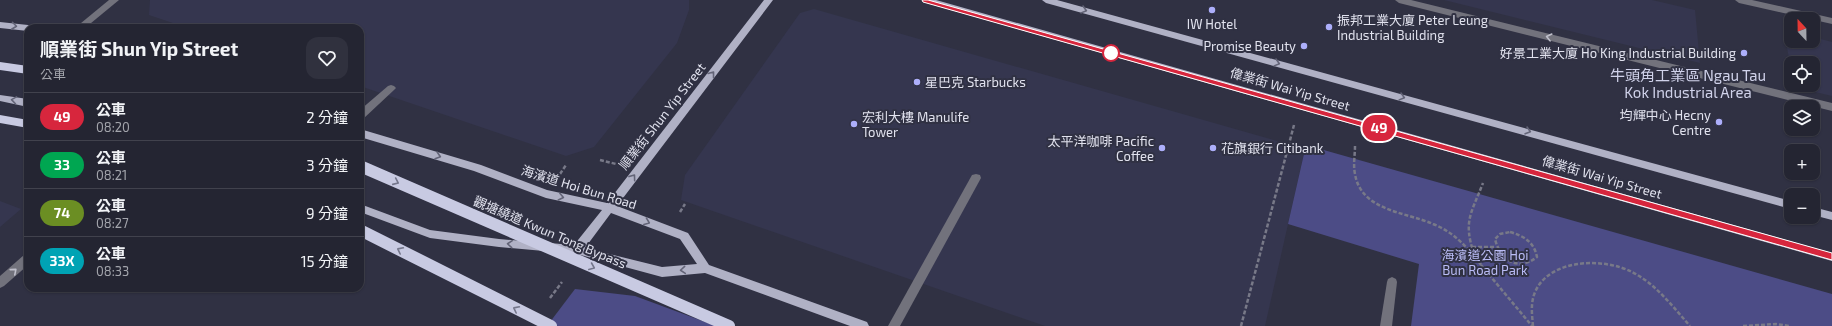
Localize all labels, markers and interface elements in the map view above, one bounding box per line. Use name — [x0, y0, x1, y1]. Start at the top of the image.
one-way arrow — [1080, 5, 1087, 14]
marker: IW Hotel — [1207, 5, 1217, 15]
place label: 振邦工業大廈 Peter Leung Industrial Building — [1337, 12, 1488, 43]
north arrow — [1784, 12, 1820, 48]
map controls — [1784, 12, 1820, 224]
place label: IW Hotel — [1187, 16, 1237, 32]
one-way arrow — [11, 21, 17, 30]
marker: 振邦工業大廈 Peter Leung Industrial Building — [1324, 22, 1334, 32]
one-way arrow — [1546, 33, 1553, 42]
text: 順業街 Shun Yip Street — [40, 37, 238, 60]
button: heart — [306, 37, 348, 79]
place label: Promise Beauty — [1203, 38, 1296, 54]
marker: Promise Beauty — [1299, 41, 1309, 51]
unlabelled marker — [1102, 44, 1120, 62]
place label: 好景工業大廈 Ho King Industrial Building — [1500, 45, 1736, 61]
marker: 好景工業大廈 Ho King Industrial Building — [1739, 48, 1749, 58]
button: locate — [1784, 56, 1820, 92]
one-way arrow — [1273, 58, 1280, 67]
street label: 順業街 Shun Yip Street — [615, 59, 709, 173]
street label: 偉業街 Wai Yip Street — [1228, 64, 1352, 114]
text: 公車 — [40, 66, 66, 82]
district label: 牛頭角工業區 Ngau Tau Kok Industrial Area — [1610, 66, 1766, 101]
one-way arrow — [708, 71, 715, 78]
place label: 星巴克 Starbucks — [925, 74, 1026, 90]
marker: 星巴克 Starbucks — [912, 77, 922, 87]
one-way arrow — [1399, 92, 1406, 101]
one-way arrow — [11, 96, 17, 105]
text: 公車 — [96, 100, 126, 118]
button: layers — [1784, 100, 1820, 136]
place label: 均輝中心 Hecny Centre — [1620, 107, 1711, 138]
text: 49 — [53, 108, 71, 125]
text: 2 分鐘 — [306, 108, 348, 126]
place label: 宏利大樓 Manulife Tower — [862, 109, 969, 140]
line badge: 49 — [1361, 115, 1397, 141]
marker: 均輝中心 Hecny Centre — [1714, 117, 1724, 127]
text: 08:20 — [96, 119, 130, 135]
marker: 宏利大樓 Manulife Tower — [849, 119, 859, 129]
text: 49 — [1370, 119, 1388, 136]
one-way arrow — [1524, 127, 1531, 135]
place label: 太平洋咖啡 Pacific Coffee — [1048, 133, 1154, 164]
place label: 花旗銀行 Citibank — [1221, 140, 1324, 156]
marker: 太平洋咖啡 Pacific Coffee — [1157, 143, 1167, 153]
marker: 花旗銀行 Citibank — [1208, 143, 1218, 153]
button: + — [1784, 144, 1820, 180]
text: 公車 — [96, 148, 126, 166]
one-way arrow — [434, 151, 441, 160]
street label: 偉業街 Wai Yip Street — [1540, 152, 1664, 202]
text: 33 — [54, 156, 70, 173]
text: 3 分鐘 — [306, 156, 348, 174]
street label: 海濱道 Hoi Bun Road — [519, 162, 639, 212]
text: 08:21 — [96, 167, 127, 183]
one-way arrow — [628, 174, 635, 181]
one-way arrow — [392, 177, 399, 185]
button: − — [1784, 188, 1820, 224]
street label: 觀塘繞道 Kwun Tong Bypass — [471, 192, 629, 272]
one-way arrow — [557, 192, 564, 201]
text: 公車 — [96, 196, 126, 214]
text: 74 — [54, 204, 70, 221]
text: 9 分鐘 — [306, 204, 348, 222]
text: 08:27 — [96, 215, 129, 231]
one-way arrow — [643, 217, 650, 225]
one-way arrow — [507, 240, 513, 249]
text: 公車 — [96, 244, 126, 262]
one-way arrow — [397, 247, 405, 255]
park label: 海濱道公園 Hoi Bun Road Park — [1441, 247, 1529, 278]
text: 33X — [50, 252, 74, 269]
text: 15 分鐘 — [301, 252, 348, 270]
one-way arrow — [588, 262, 595, 270]
text: 08:33 — [96, 263, 129, 279]
one-way arrow — [680, 265, 686, 274]
one-way arrow — [9, 268, 17, 275]
one-way arrow — [513, 306, 521, 313]

